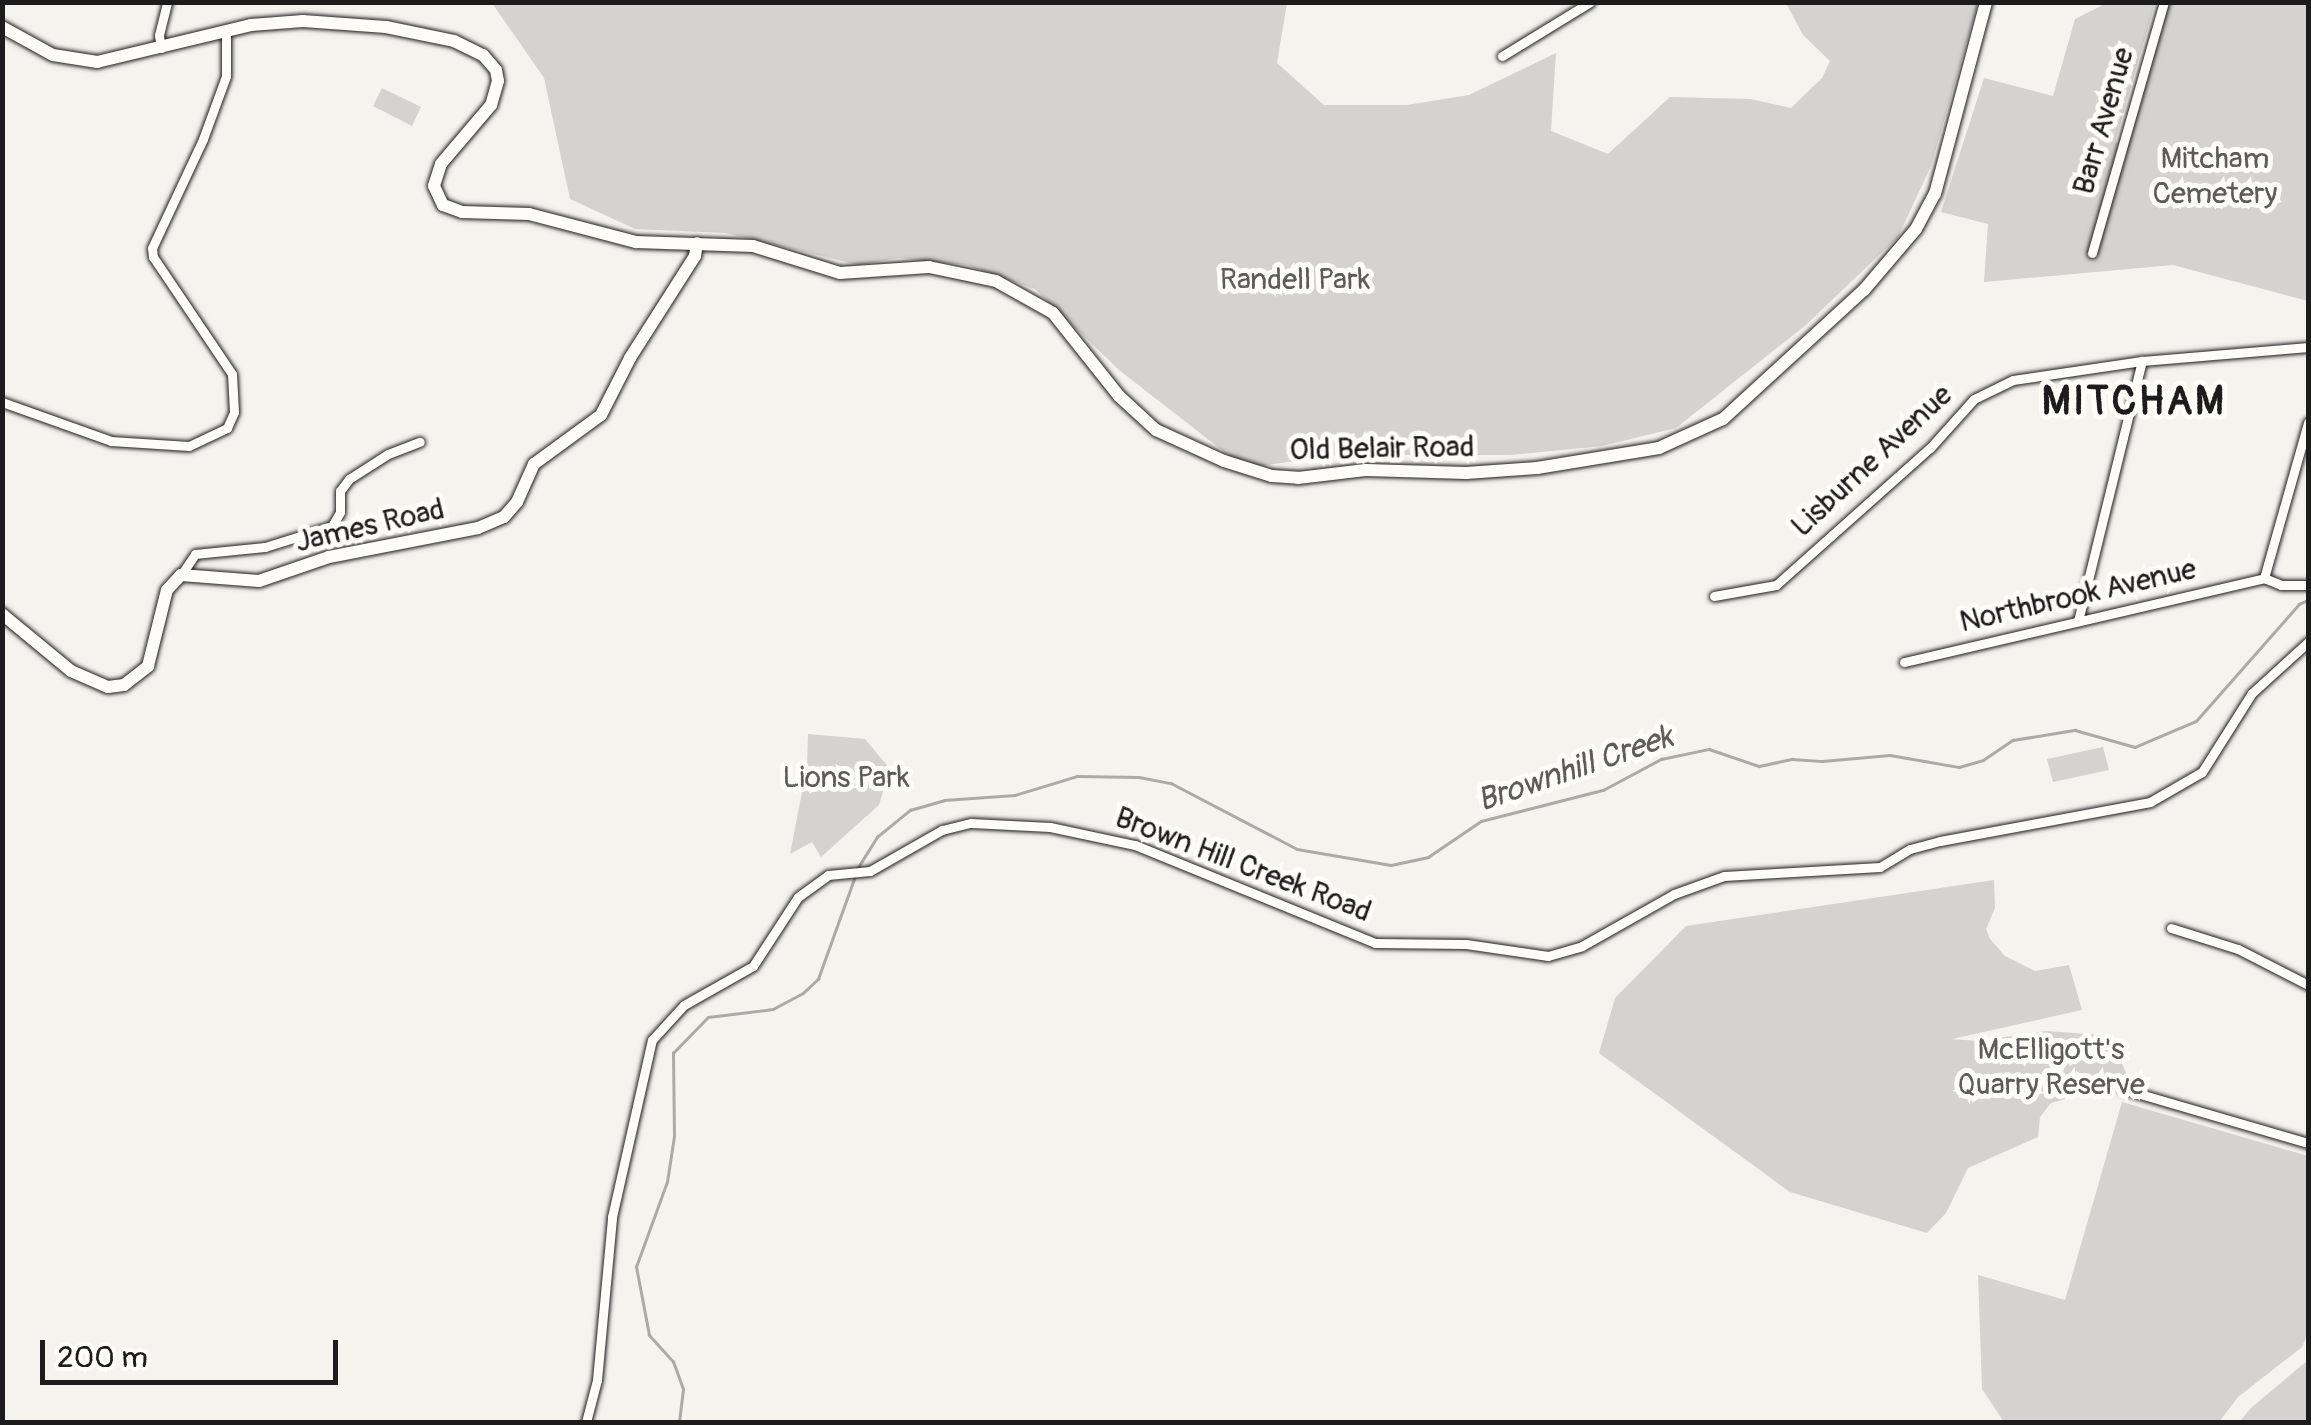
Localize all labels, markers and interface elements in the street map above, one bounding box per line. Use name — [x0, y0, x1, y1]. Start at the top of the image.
street label: Barr Avenue — [2066, 43, 2142, 199]
park label: Mitcham Cemetery — [2153, 141, 2277, 212]
park label: Randell Park — [1220, 262, 1370, 298]
street label: Lisburne Avenue — [1784, 377, 1960, 545]
district label: MITCHAM — [2042, 378, 2226, 426]
street label: Old Belair Road — [1289, 429, 1475, 469]
street label: James Road — [292, 491, 448, 561]
street label: Northbrook Avenue — [1956, 551, 2200, 641]
water label: Brownhill Creek — [1472, 718, 1678, 820]
park label: Lions Park — [783, 760, 909, 796]
street label: Brown Hill Creek Road — [1110, 800, 1376, 930]
park label: McElligott's Quarry Reserve — [1957, 1032, 2145, 1102]
scale bar — [45, 1320, 342, 1382]
text: 200 m — [57, 1339, 148, 1376]

